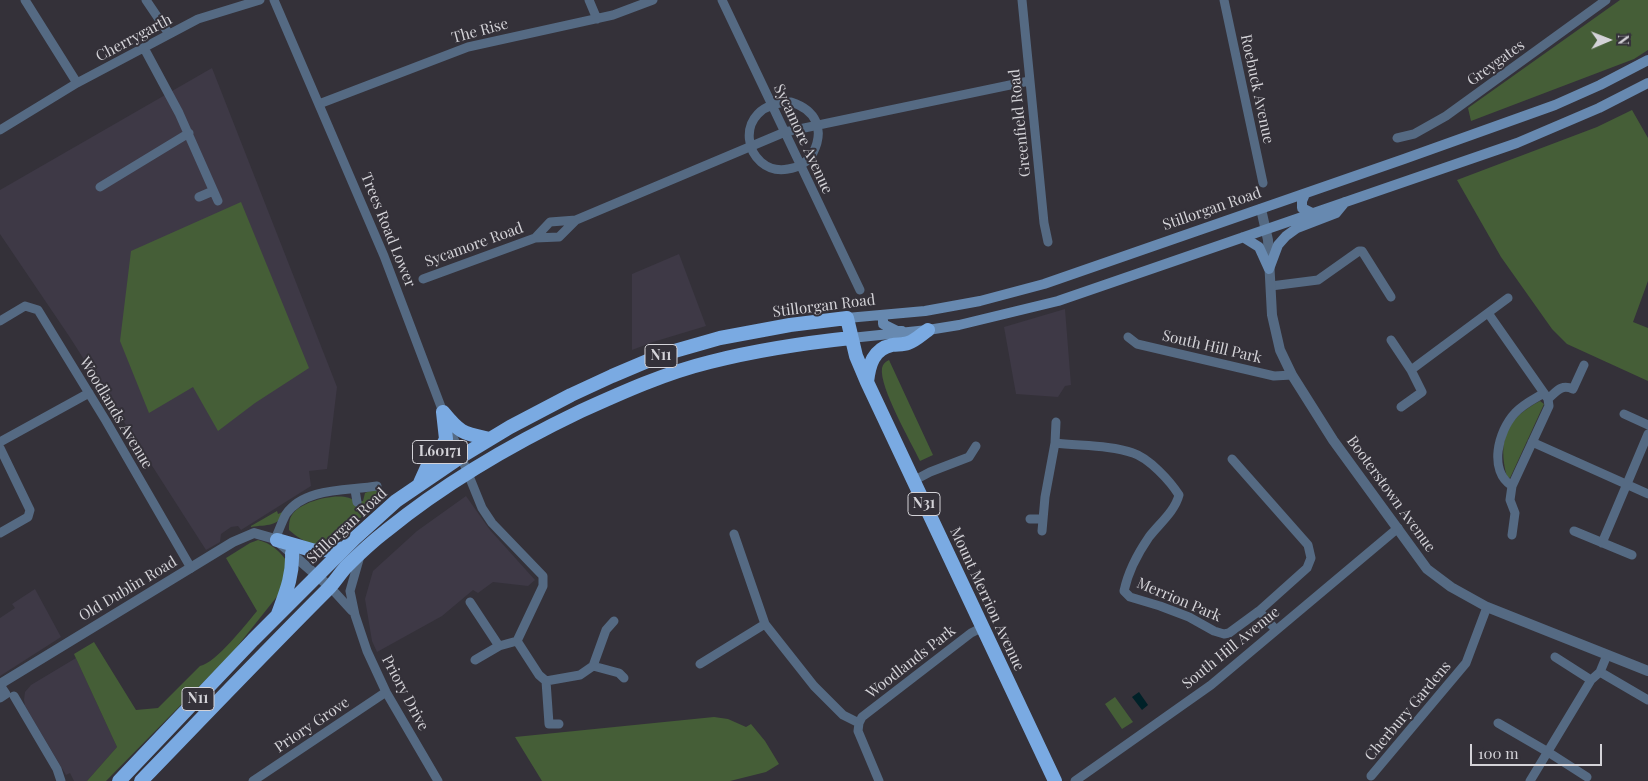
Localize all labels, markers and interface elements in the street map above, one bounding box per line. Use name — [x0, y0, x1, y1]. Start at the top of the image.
street label: Cherrygarth — [93, 10, 175, 66]
street label: The Rise — [450, 15, 510, 47]
north arrow — [1583, 15, 1633, 65]
street label: Roebuck Avenue — [1237, 33, 1277, 145]
text: N — [1614, 35, 1633, 45]
street label: Greygates — [1464, 36, 1528, 90]
street label: Greenfield Road — [1005, 68, 1035, 178]
street label: Sycamore Avenue — [770, 81, 836, 197]
street label: Trees Road Lower — [357, 170, 419, 290]
street label: Stillorgan Road — [1160, 184, 1264, 234]
street label: Sycamore Road — [422, 219, 526, 271]
street label: Stillorgan Road — [772, 291, 876, 321]
street label: South Hill Park — [1160, 327, 1264, 367]
road number: N11 — [645, 344, 677, 368]
street label: Woodlands Avenue — [76, 354, 156, 472]
street label: Booterstown Avenue — [1343, 432, 1439, 556]
road number: L60171 — [412, 441, 468, 464]
street label: Stillorgan Road — [303, 484, 391, 568]
road number: N31 — [908, 492, 940, 516]
street label: Mount Merrion Avenue — [946, 524, 1028, 674]
street label: Old Dublin Road — [76, 553, 180, 625]
street label: Merrion Park — [1134, 574, 1224, 626]
street label: South Hill Avenue — [1179, 603, 1283, 693]
street label: Woodlands Park — [863, 622, 959, 702]
street label: Priory Drive — [378, 652, 432, 734]
street label: Cherbury Gardens — [1361, 658, 1455, 764]
road number: N11 — [182, 688, 214, 711]
street label: Priory Grove — [271, 694, 353, 756]
scale bar — [1473, 734, 1606, 766]
text: 100 m — [1478, 743, 1519, 763]

